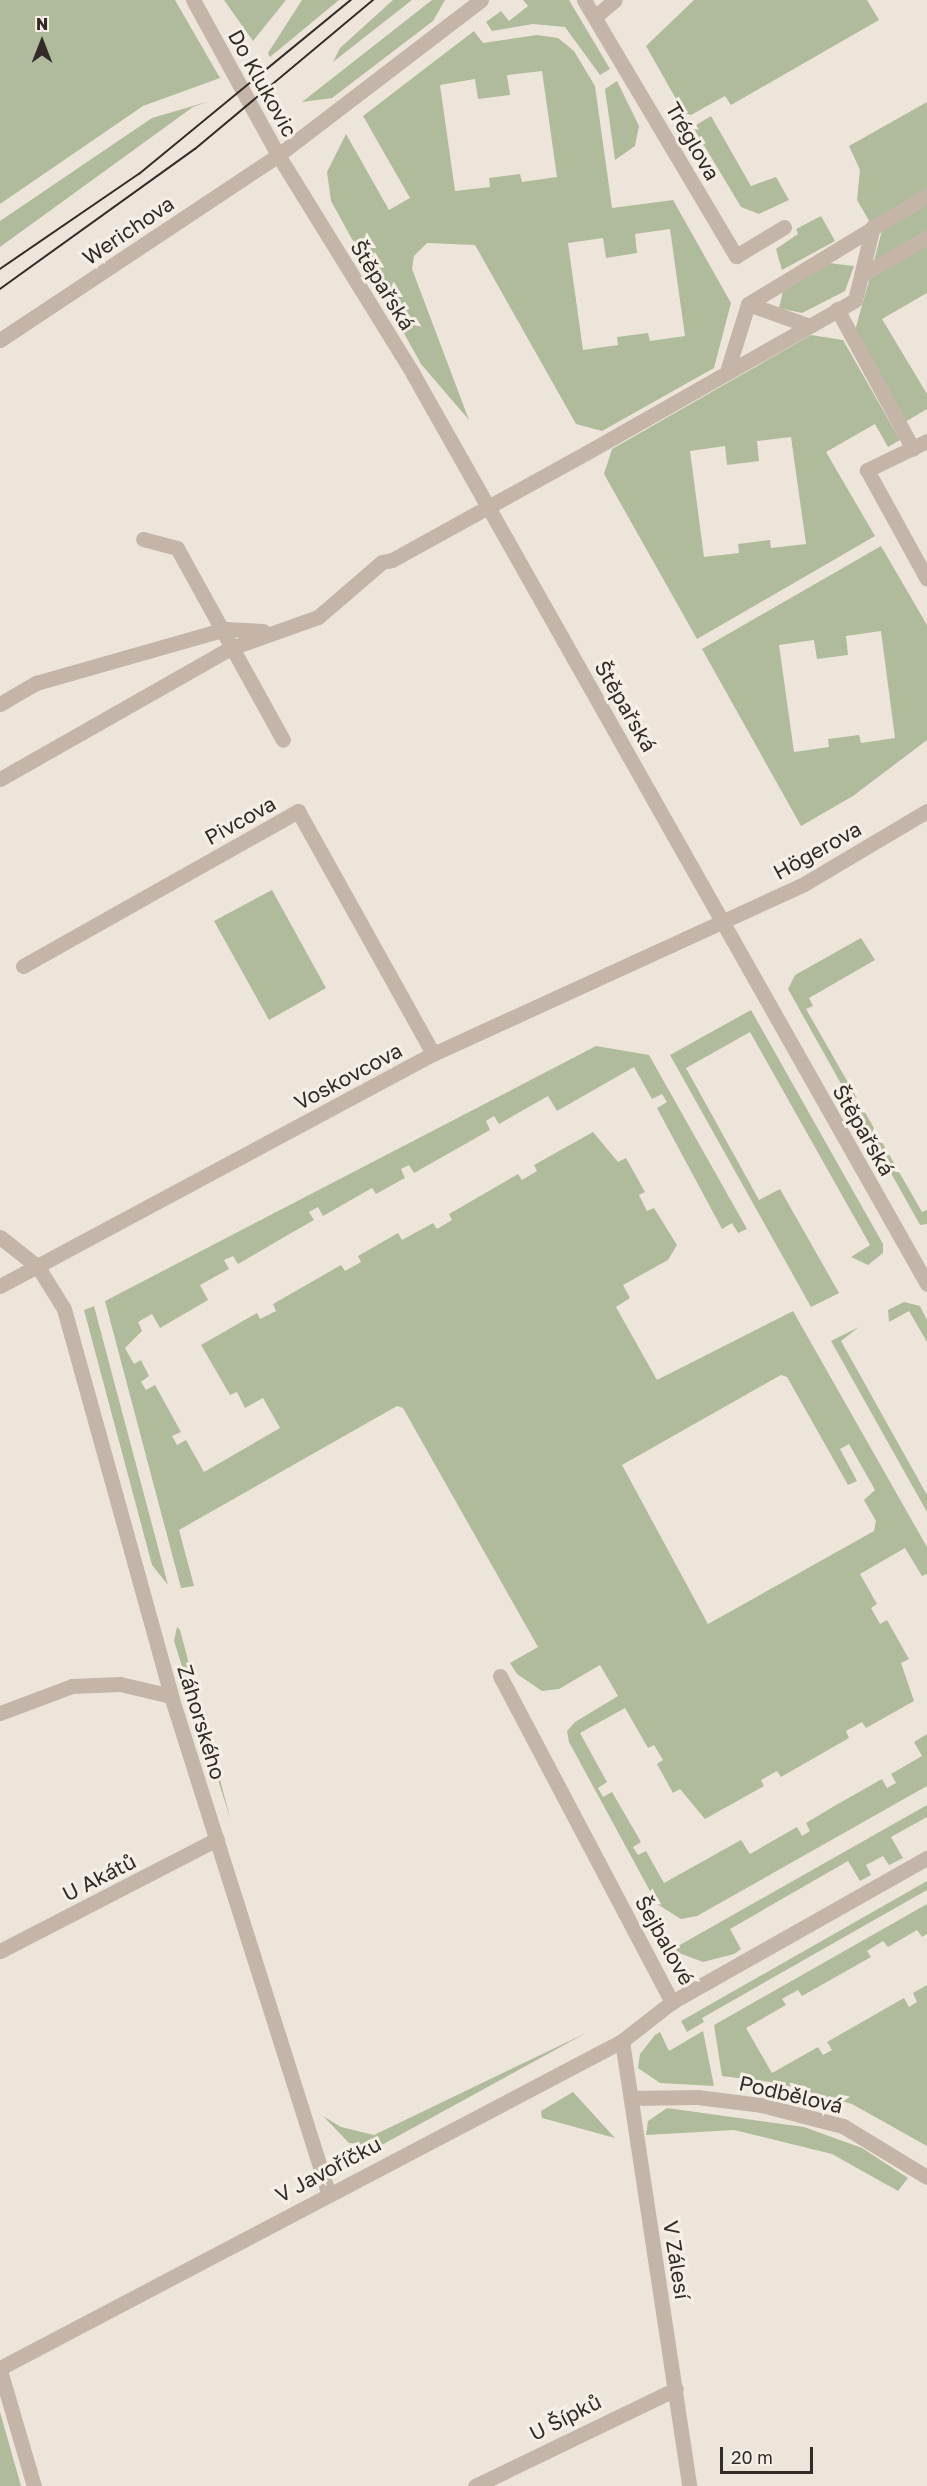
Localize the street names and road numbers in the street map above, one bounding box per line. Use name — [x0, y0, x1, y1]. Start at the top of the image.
street label: Do Klukovic — [223, 25, 303, 141]
street label: Tréglova — [661, 98, 725, 184]
street label: Werichova — [77, 190, 179, 270]
street label: Štěpařská — [345, 235, 421, 335]
street label: Štěpařská — [590, 656, 662, 756]
street label: Pivcova — [200, 790, 280, 850]
street label: Högerova — [769, 816, 865, 884]
street label: Voskovcova — [290, 1037, 406, 1115]
street label: Štěpařská — [828, 1080, 900, 1180]
street label: Záhorského — [173, 1662, 231, 1782]
street label: U Akátů — [58, 1848, 140, 1906]
street label: Šejbalové — [630, 1891, 700, 1989]
street label: Podbělová — [737, 2070, 845, 2118]
street label: V Javoříčku — [271, 2131, 385, 2207]
street label: V Zálesí — [658, 2219, 696, 2301]
street label: U Šípků — [525, 2388, 605, 2446]

